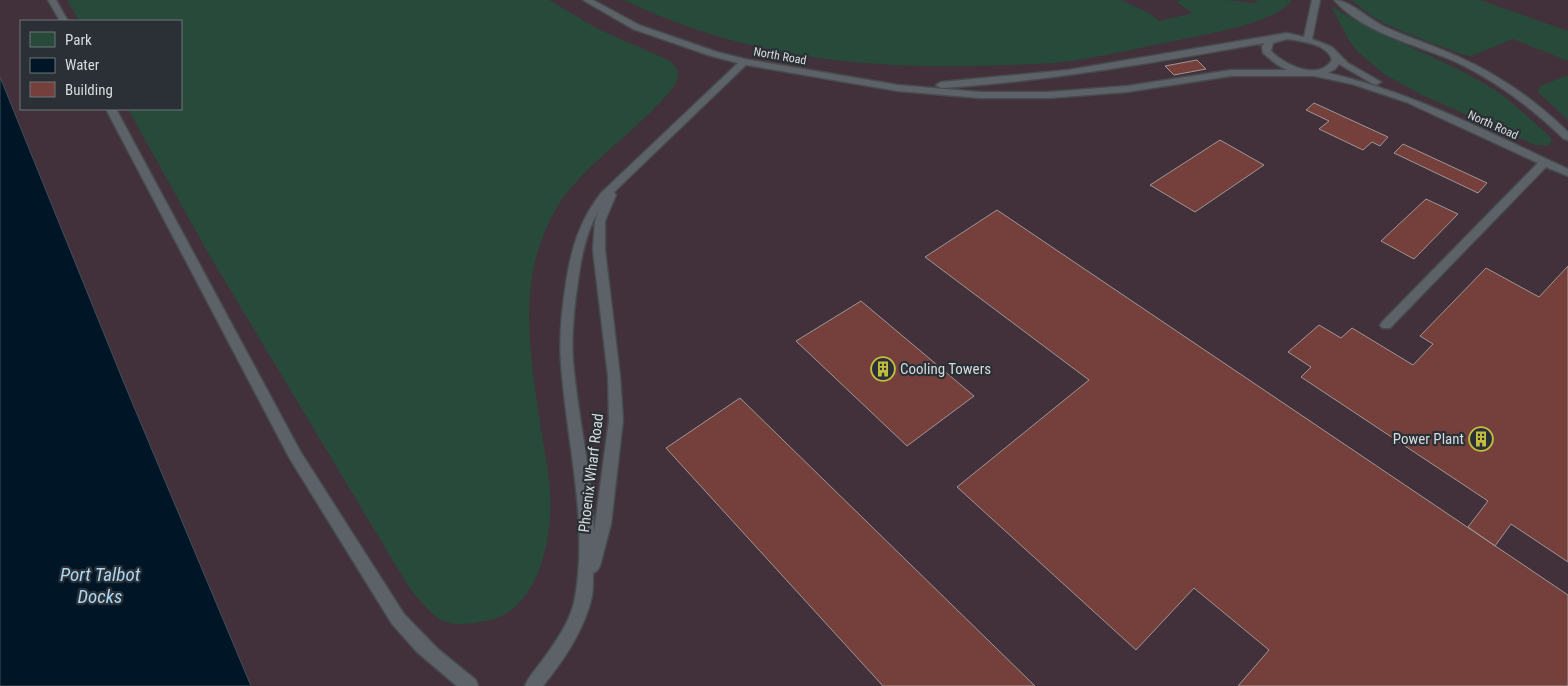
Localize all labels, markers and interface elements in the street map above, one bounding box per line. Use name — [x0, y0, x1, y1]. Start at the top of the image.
legend — [20, 20, 182, 110]
text: Park — [65, 31, 92, 49]
street label: North Road — [752, 44, 808, 68]
text: Water — [65, 56, 100, 74]
text: Building — [65, 81, 113, 99]
street label: North Road — [1466, 108, 1520, 142]
building icon: Cooling Towers — [870, 356, 896, 382]
place label: Cooling Towers — [900, 360, 991, 378]
street label: Phoenix Wharf Road — [575, 412, 607, 534]
building icon: Power Plant — [1468, 426, 1494, 452]
place label: Power Plant — [1393, 430, 1464, 448]
water label: Port Talbot Docks — [60, 563, 141, 608]

